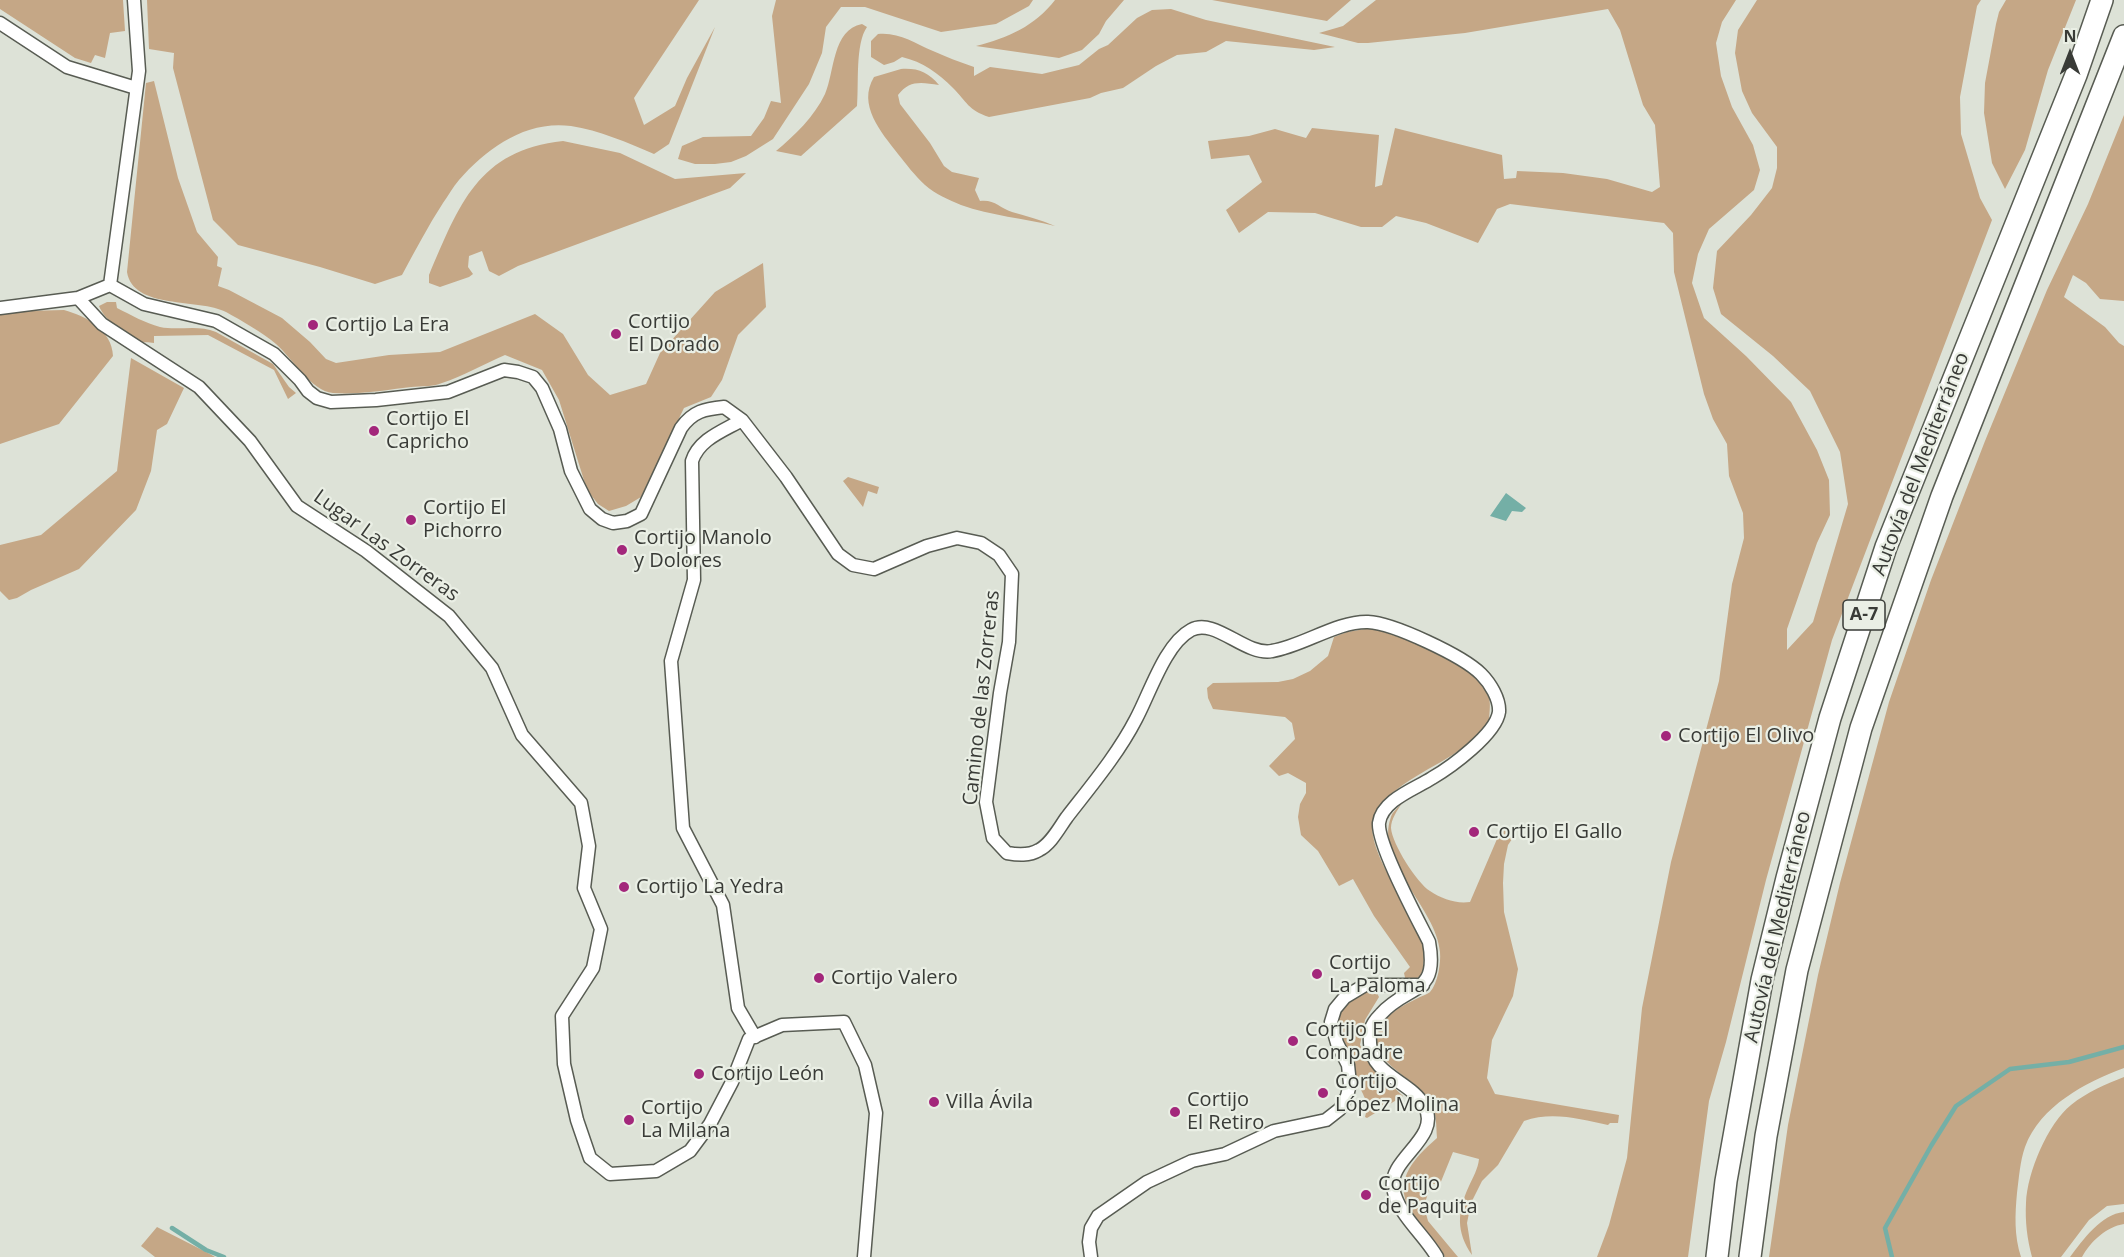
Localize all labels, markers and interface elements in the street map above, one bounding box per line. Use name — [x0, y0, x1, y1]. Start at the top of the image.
north arrow — [2040, 24, 2100, 84]
text: N — [2063, 25, 2077, 47]
place label: Cortijo El Dorado — [628, 310, 719, 357]
place label: Cortijo La Era — [325, 313, 449, 337]
marker: Cortijo La Era — [306, 318, 320, 332]
marker: Cortijo El Dorado — [609, 327, 623, 341]
street label: Autovía del Mediterráneo — [1867, 349, 1975, 579]
place label: Cortijo El Capricho — [386, 407, 469, 454]
marker: Cortijo El Capricho — [367, 424, 381, 438]
street label: Lugar Las Zorreras — [308, 485, 464, 607]
place label: Cortijo El Pichorro — [423, 496, 506, 543]
marker: Cortijo El Pichorro — [404, 513, 418, 527]
place label: Cortijo Manolo y Dolores — [634, 526, 772, 573]
marker: Cortijo Manolo y Dolores — [615, 543, 629, 557]
street label: Camino de las Zorreras — [959, 589, 1005, 807]
road number: A-7 — [1843, 600, 1885, 630]
place label: Cortijo El Olivo — [1678, 724, 1814, 748]
marker: Cortijo El Olivo — [1659, 729, 1673, 743]
street label: Autovía del Mediterráneo — [1740, 809, 1816, 1045]
place label: Cortijo El Gallo — [1486, 820, 1622, 844]
marker: Cortijo El Gallo — [1467, 825, 1481, 839]
place label: Cortijo La Yedra — [636, 875, 784, 899]
marker: Cortijo La Yedra — [617, 880, 631, 894]
place label: Cortijo La Paloma — [1329, 951, 1426, 998]
place label: Cortijo Valero — [831, 966, 958, 990]
marker: Cortijo La Paloma — [1310, 967, 1324, 981]
marker: Cortijo Valero — [812, 971, 826, 985]
place label: Cortijo El Compadre — [1305, 1018, 1403, 1065]
marker: Cortijo El Compadre — [1286, 1034, 1300, 1048]
place label: Cortijo León — [711, 1062, 824, 1086]
marker: Cortijo León — [692, 1067, 706, 1081]
place label: Cortijo López Molina — [1335, 1070, 1459, 1117]
marker: Cortijo López Molina — [1316, 1086, 1330, 1100]
place label: Cortijo El Retiro — [1187, 1088, 1264, 1135]
place label: Villa Ávila — [946, 1090, 1033, 1114]
marker: Villa Ávila — [927, 1095, 941, 1109]
place label: Cortijo La Milana — [641, 1096, 730, 1143]
marker: Cortijo El Retiro — [1168, 1105, 1182, 1119]
marker: Cortijo La Milana — [622, 1113, 636, 1127]
place label: Cortijo de Paquita — [1378, 1172, 1478, 1219]
marker: Cortijo de Paquita — [1359, 1188, 1373, 1202]

